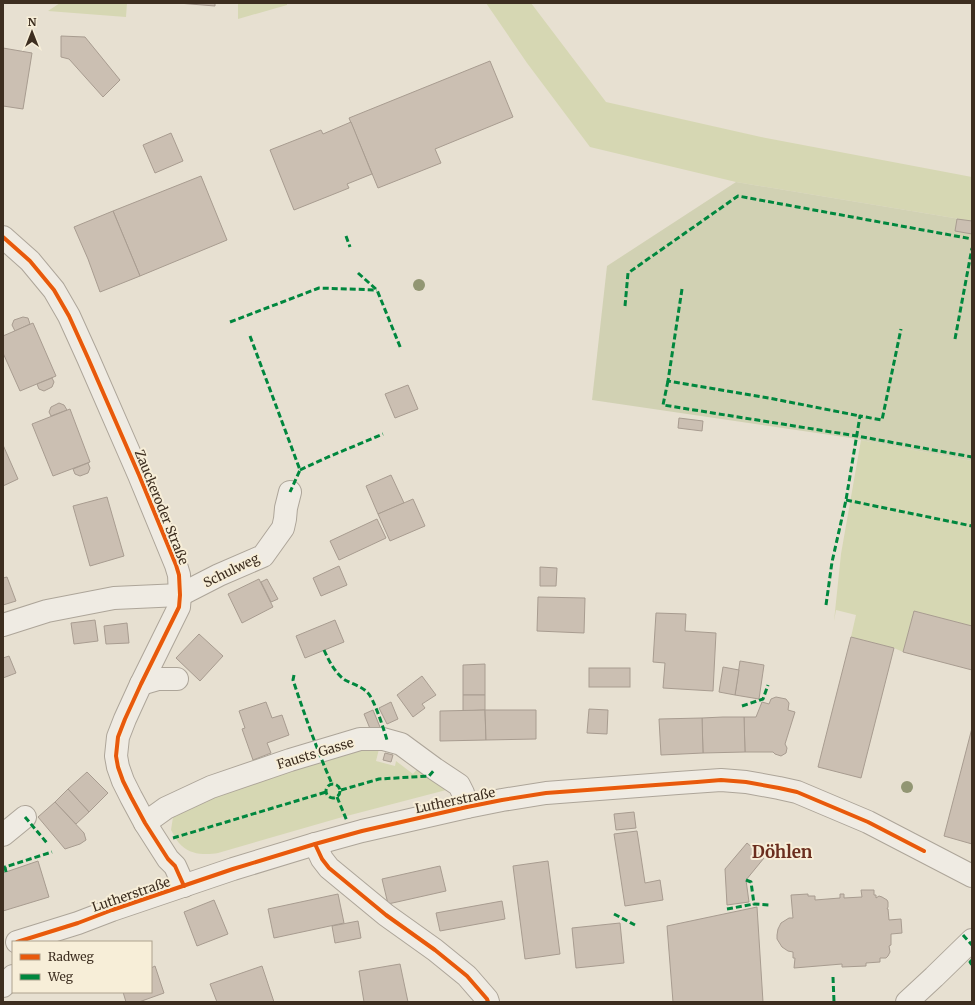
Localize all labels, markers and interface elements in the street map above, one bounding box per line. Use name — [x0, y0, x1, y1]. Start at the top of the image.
north arrow — [12, 12, 52, 52]
text: N — [28, 15, 37, 29]
street label: Zauckeroder Straße — [131, 447, 192, 567]
street label: Schulweg — [200, 550, 262, 591]
street label: Fausts Gasse — [275, 734, 356, 773]
street label: Lutherstraße — [413, 784, 497, 817]
district label: Döhlen — [752, 841, 813, 863]
street label: Lutherstraße — [90, 873, 173, 916]
legend — [12, 941, 152, 993]
text: Radweg — [48, 949, 94, 964]
text: Weg — [47, 969, 74, 984]

